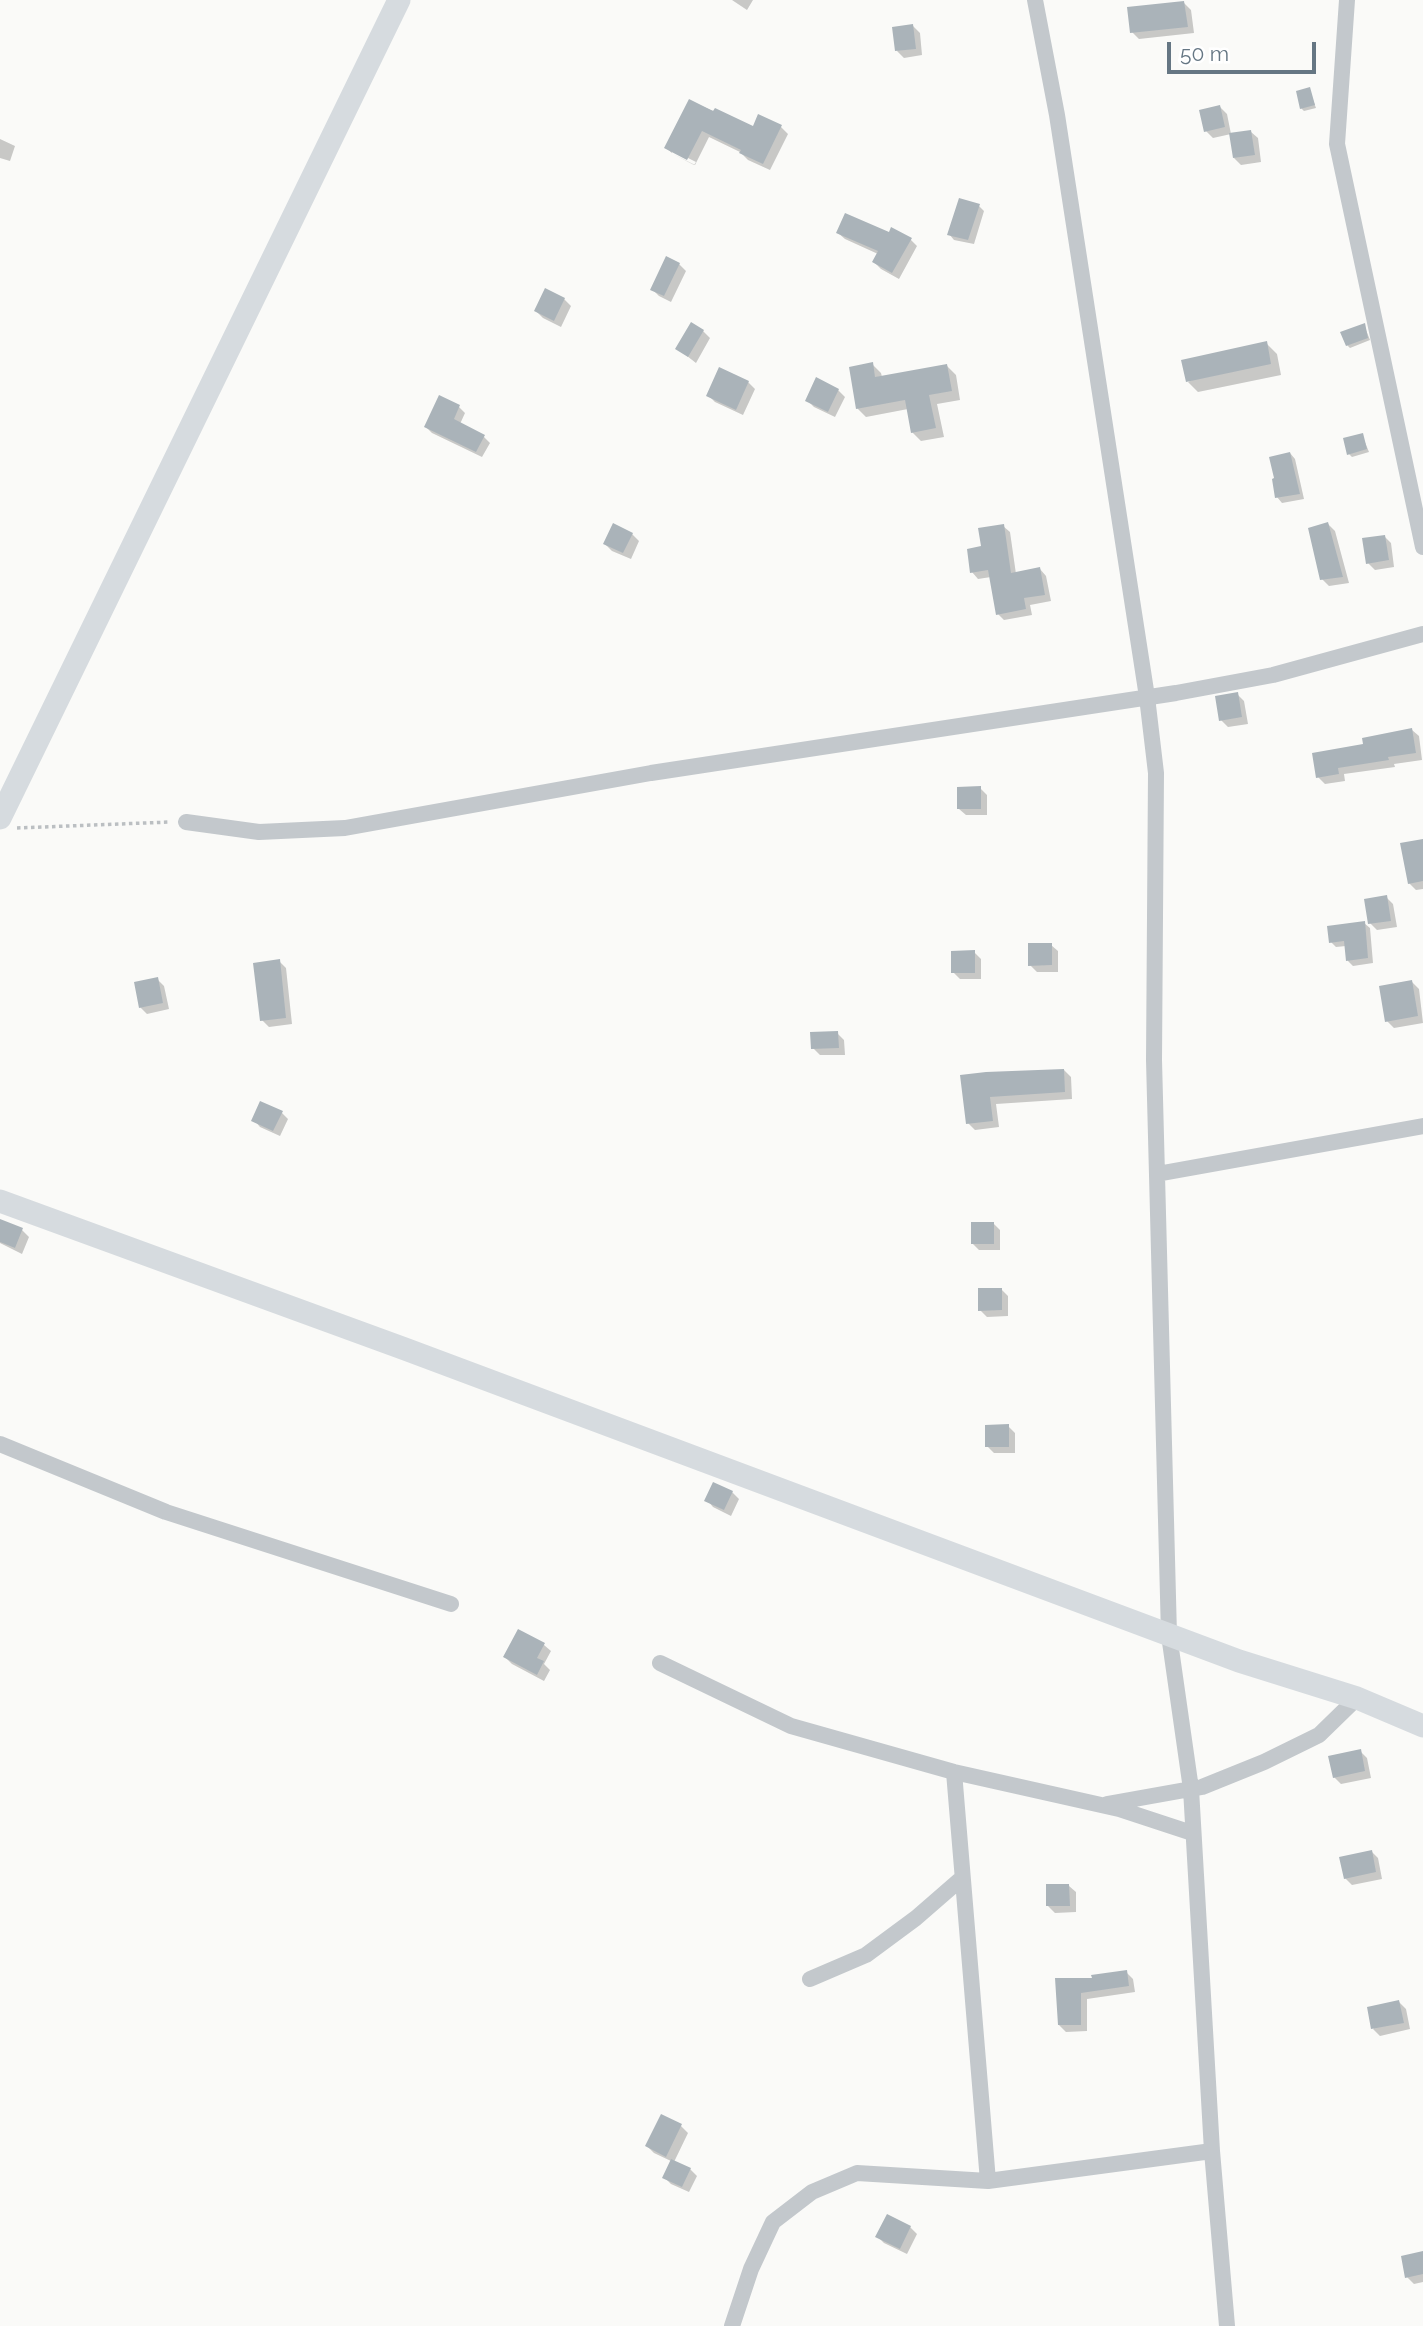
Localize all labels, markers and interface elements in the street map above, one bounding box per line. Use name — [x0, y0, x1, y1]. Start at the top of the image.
scale bar — [1171, 28, 1320, 72]
text: 50 m — [1180, 41, 1229, 66]

